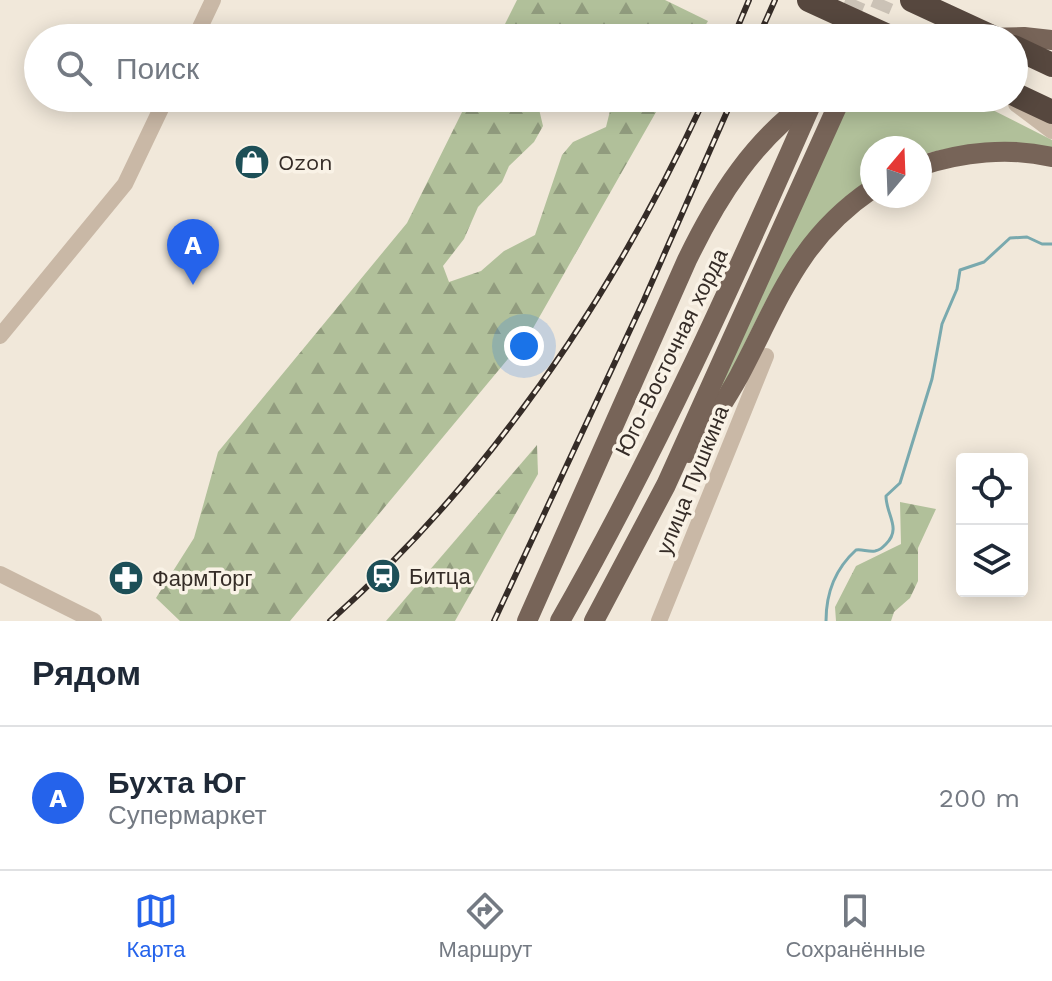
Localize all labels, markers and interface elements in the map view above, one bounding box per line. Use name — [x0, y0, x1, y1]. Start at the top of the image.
search box — [24, 24, 1028, 112]
icon: search — [52, 46, 96, 90]
text: Поиск — [116, 51, 199, 86]
north arrow — [860, 136, 932, 208]
shop icon: Ozon — [233, 143, 271, 181]
place label: Ozon — [278, 150, 333, 175]
pin: A — [167, 219, 219, 285]
street label: Юго-Восточная хорда — [610, 244, 733, 460]
your location — [504, 326, 544, 366]
street label: улица Пушкина — [651, 401, 734, 558]
map controls — [956, 453, 1028, 597]
button: locate — [956, 453, 1028, 525]
button: layers — [956, 525, 1028, 597]
station icon: Битца — [364, 557, 402, 595]
pharmacy icon: ФармТорг — [107, 559, 145, 597]
place label: Битца — [409, 564, 471, 589]
place label: ФармТорг — [152, 566, 253, 591]
text: Рядом — [32, 653, 141, 693]
text: Бухта Юг — [108, 765, 246, 800]
text: A — [49, 783, 67, 813]
text: 200 m — [939, 783, 1020, 813]
text: Супермаркет — [108, 800, 267, 830]
tab: Карта — [127, 889, 185, 963]
tab: Маршрут — [439, 889, 532, 963]
tab: Сохранённые — [785, 889, 925, 963]

